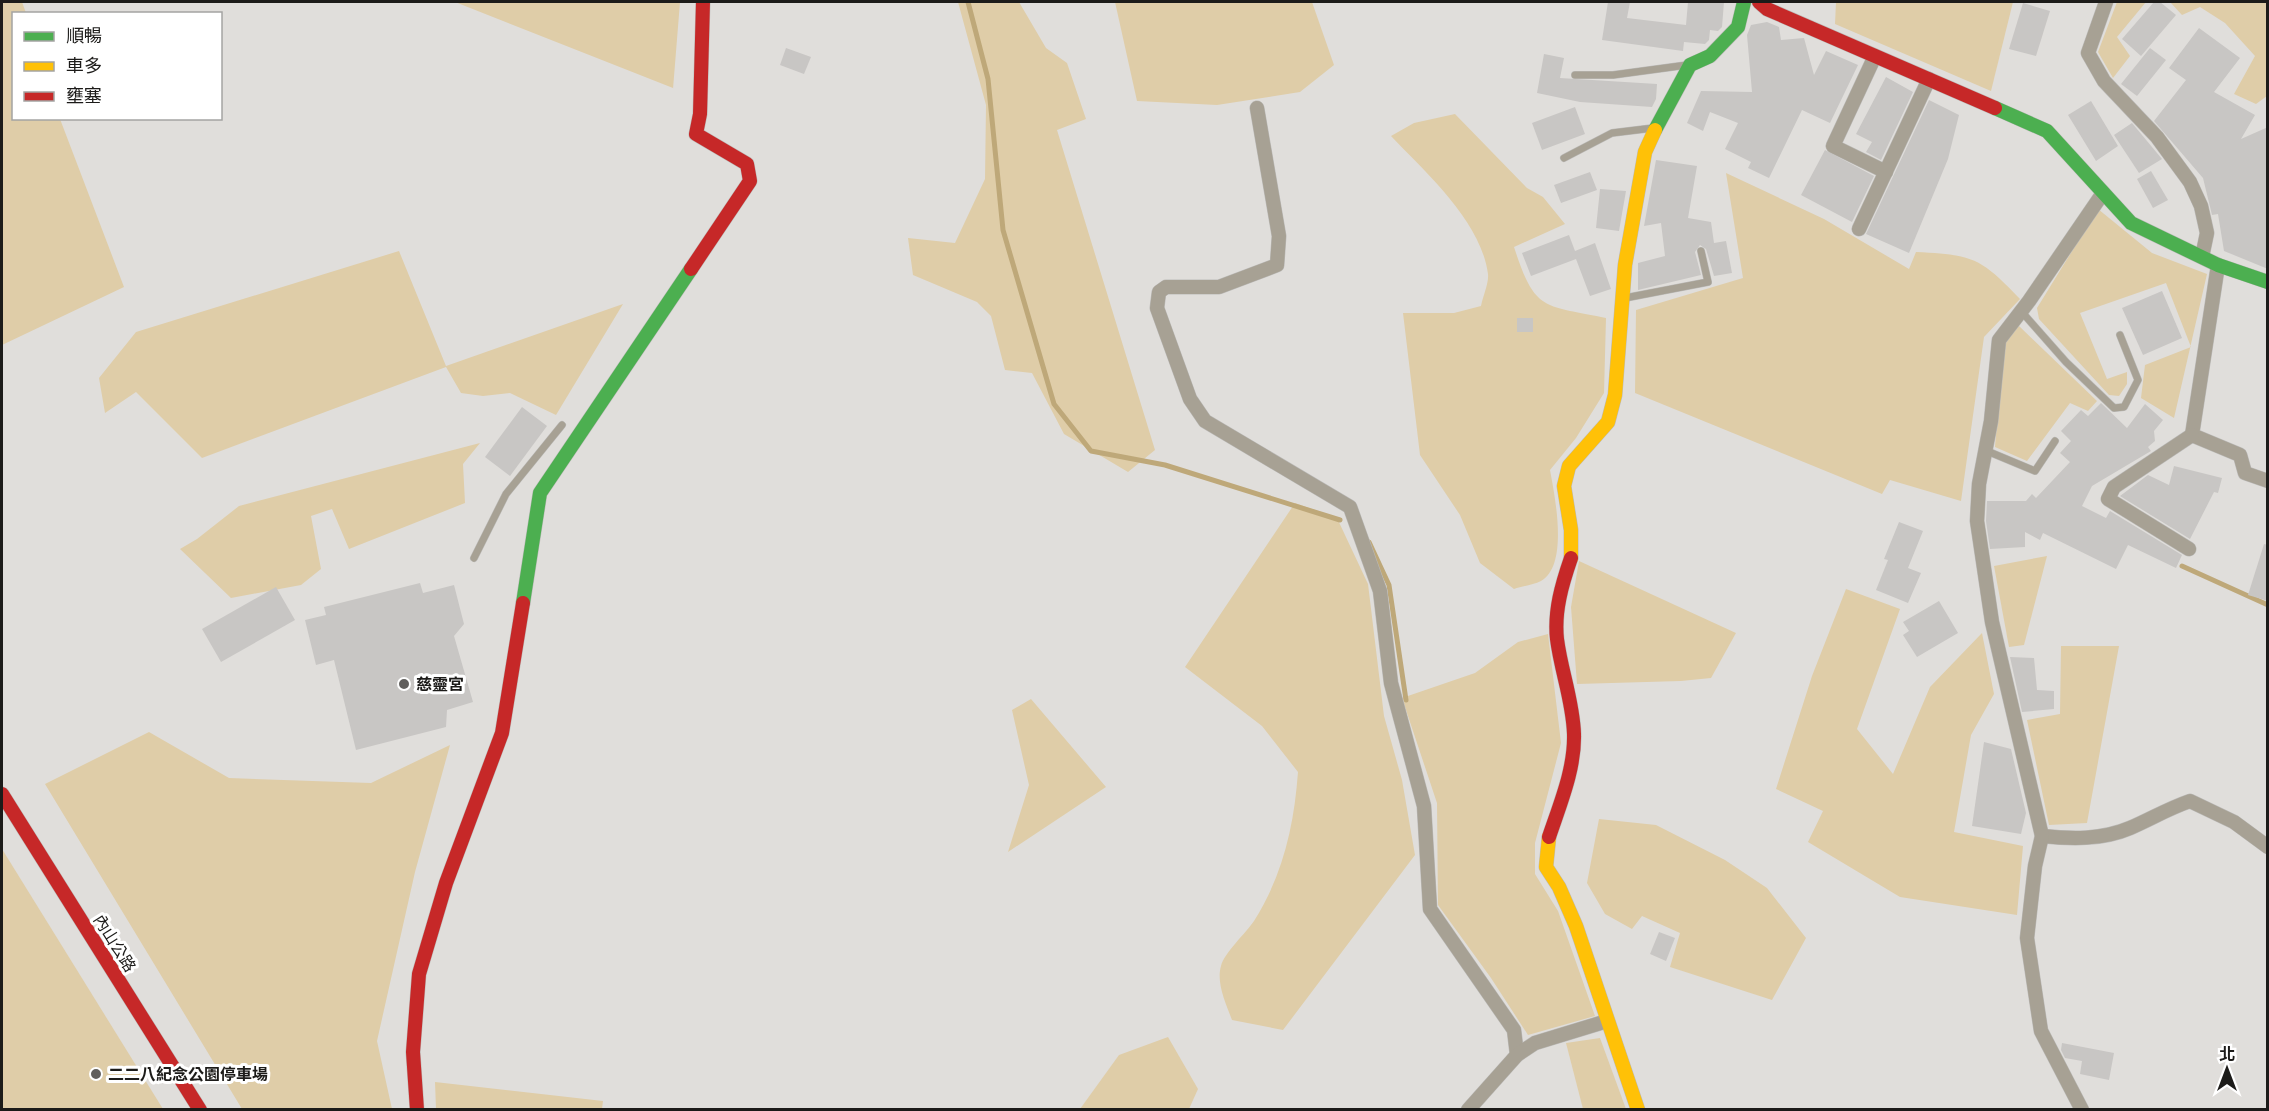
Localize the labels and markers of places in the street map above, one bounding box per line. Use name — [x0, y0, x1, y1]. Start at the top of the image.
place label: 慈靈宮 — [416, 673, 464, 695]
marker: 慈靈宮 — [397, 677, 411, 691]
place label: 二二八紀念公園停車場 — [108, 1063, 268, 1085]
marker: 二二八紀念公園停車場 — [89, 1067, 103, 1081]

